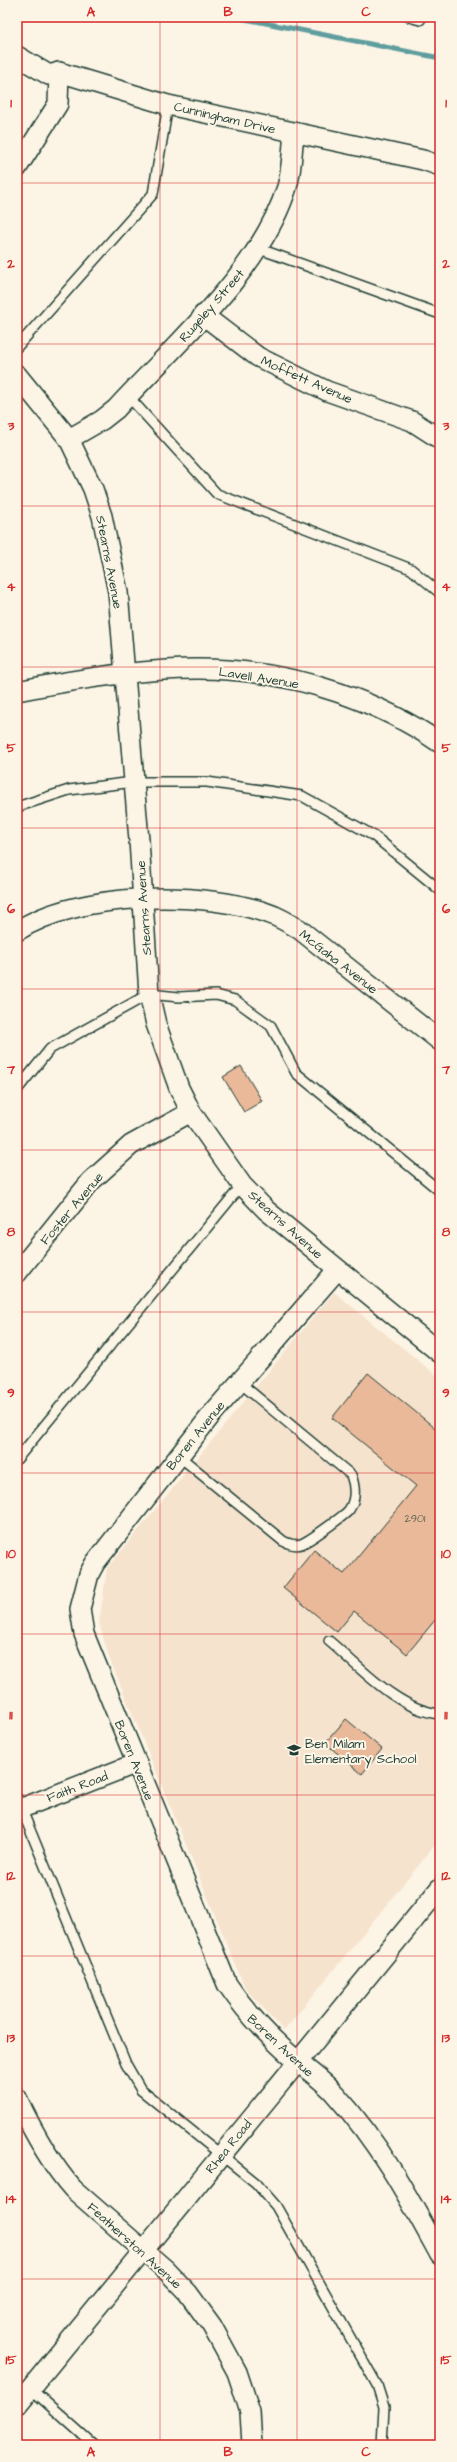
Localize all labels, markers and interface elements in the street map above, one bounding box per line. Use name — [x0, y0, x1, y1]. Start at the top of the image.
text: A — [87, 3, 96, 21]
text: B — [223, 3, 233, 21]
text: C — [361, 3, 371, 21]
text: 1 — [10, 94, 12, 112]
text: 1 — [445, 94, 447, 112]
street label: Cunningham Drive — [172, 98, 277, 139]
text: 2 — [6, 255, 15, 273]
text: 2 — [441, 255, 450, 273]
street label: Rugeley Street — [175, 265, 250, 347]
street label: Moffett Avenue — [258, 352, 355, 408]
text: 3 — [7, 417, 15, 435]
text: 3 — [442, 417, 450, 435]
street label: Stearns Avenue — [91, 514, 127, 610]
text: 4 — [7, 578, 16, 596]
text: 4 — [442, 578, 451, 596]
street label: Lavell Avenue — [217, 663, 300, 693]
text: 5 — [6, 739, 16, 757]
text: 5 — [441, 739, 451, 757]
street label: Stearns Avenue — [132, 860, 156, 956]
text: 6 — [7, 900, 16, 918]
text: 6 — [442, 900, 451, 918]
street label: McGaha Avenue — [295, 925, 381, 998]
text: 7 — [6, 1061, 16, 1079]
text: 7 — [441, 1061, 451, 1079]
street label: Foster Avenue — [36, 1168, 108, 1249]
street label: Stearns Avenue — [244, 1186, 327, 1263]
text: 8 — [7, 1223, 16, 1241]
text: 8 — [442, 1223, 451, 1241]
text: 9 — [7, 1384, 15, 1402]
text: 9 — [442, 1384, 450, 1402]
street label: Boren Avenue — [162, 1397, 229, 1474]
house number: 2901 — [405, 1511, 426, 1526]
text: 10 — [6, 1545, 17, 1563]
text: 10 — [441, 1545, 452, 1563]
text: 11 — [9, 1706, 13, 1724]
text: 11 — [444, 1706, 448, 1724]
street label: Boren Avenue — [110, 1718, 158, 1803]
place label: Ben Milam Elementary School — [305, 1735, 417, 1769]
school or university icon: Ben Milam Elementary School — [286, 1742, 302, 1758]
street label: Faith Road — [44, 1767, 111, 1807]
text: 12 — [6, 1867, 16, 1885]
text: 12 — [441, 1867, 451, 1885]
street label: Boren Avenue — [243, 2010, 317, 2081]
text: 13 — [7, 2029, 16, 2047]
text: 13 — [442, 2029, 451, 2047]
street label: Rhea Road — [202, 2116, 256, 2177]
text: 14 — [6, 2190, 16, 2208]
text: 14 — [441, 2190, 451, 2208]
street label: Featherston Avenue — [83, 2198, 186, 2293]
text: 15 — [6, 2351, 17, 2369]
text: 15 — [441, 2351, 452, 2369]
text: A — [87, 2443, 96, 2461]
text: B — [223, 2443, 233, 2461]
text: C — [361, 2443, 371, 2461]

